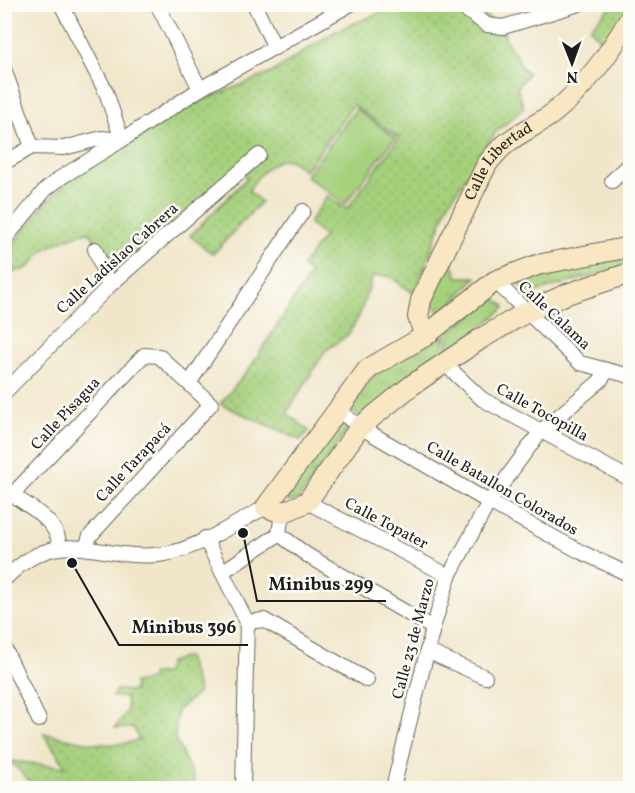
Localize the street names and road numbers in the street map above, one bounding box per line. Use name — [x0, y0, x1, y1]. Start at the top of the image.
street label: Calle Libertad — [460, 118, 537, 205]
street label: Calle Ladislao Cabrera — [52, 198, 184, 320]
street label: Calle Calama — [513, 277, 595, 355]
street label: Calle Pisagua — [26, 373, 106, 455]
street label: Calle Tocopilla — [492, 379, 592, 447]
street label: Calle Tarapacá — [91, 418, 177, 508]
street label: Calle Batallon Colorados — [422, 436, 582, 542]
street label: Calle Topater — [340, 493, 432, 555]
street label: Calle 23 de Marzo — [387, 576, 441, 702]

